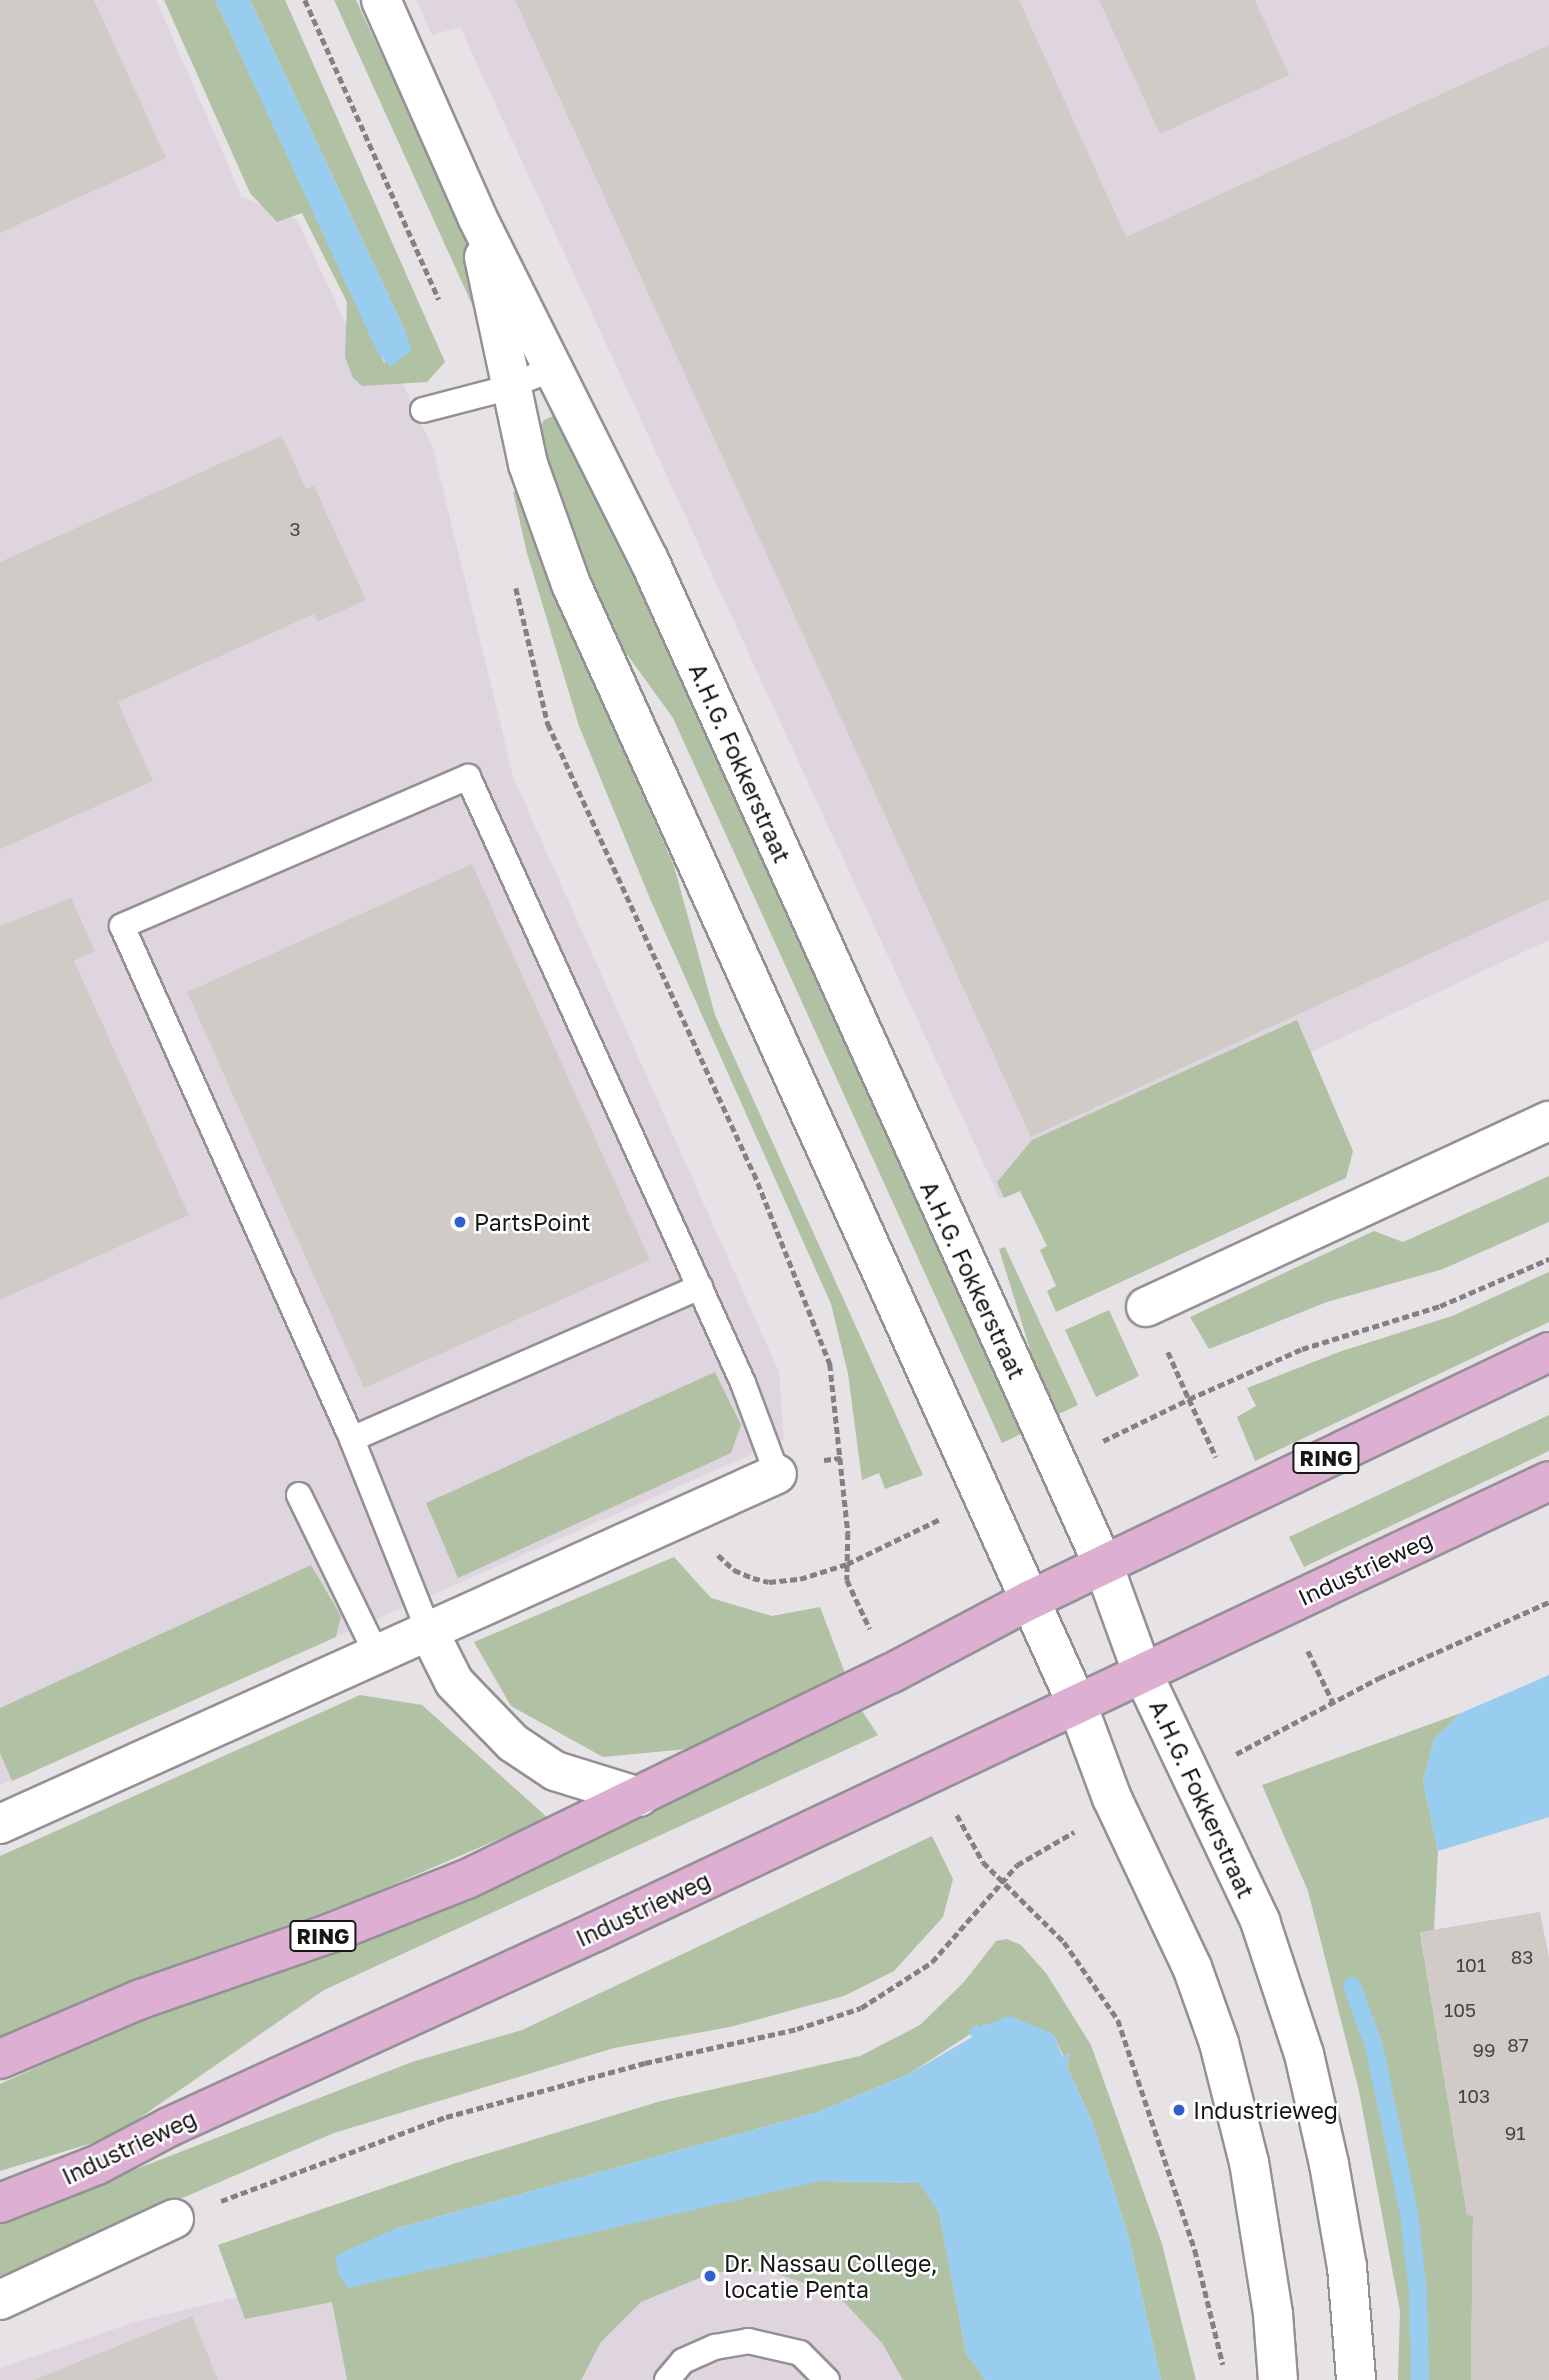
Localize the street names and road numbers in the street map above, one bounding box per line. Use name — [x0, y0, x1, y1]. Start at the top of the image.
street label: A.H.G. Fokkerstraat — [684, 659, 796, 867]
street label: A.H.G. Fokkerstraat — [915, 1177, 1031, 1383]
road number: RING — [1291, 1440, 1361, 1476]
street label: Industrieweg — [1293, 1525, 1437, 1611]
street label: A.H.G. Fokkerstraat — [1144, 1696, 1260, 1902]
street label: Industrieweg — [571, 1866, 715, 1952]
road number: RING — [288, 1918, 358, 1954]
street label: Industrieweg — [57, 2104, 201, 2190]

